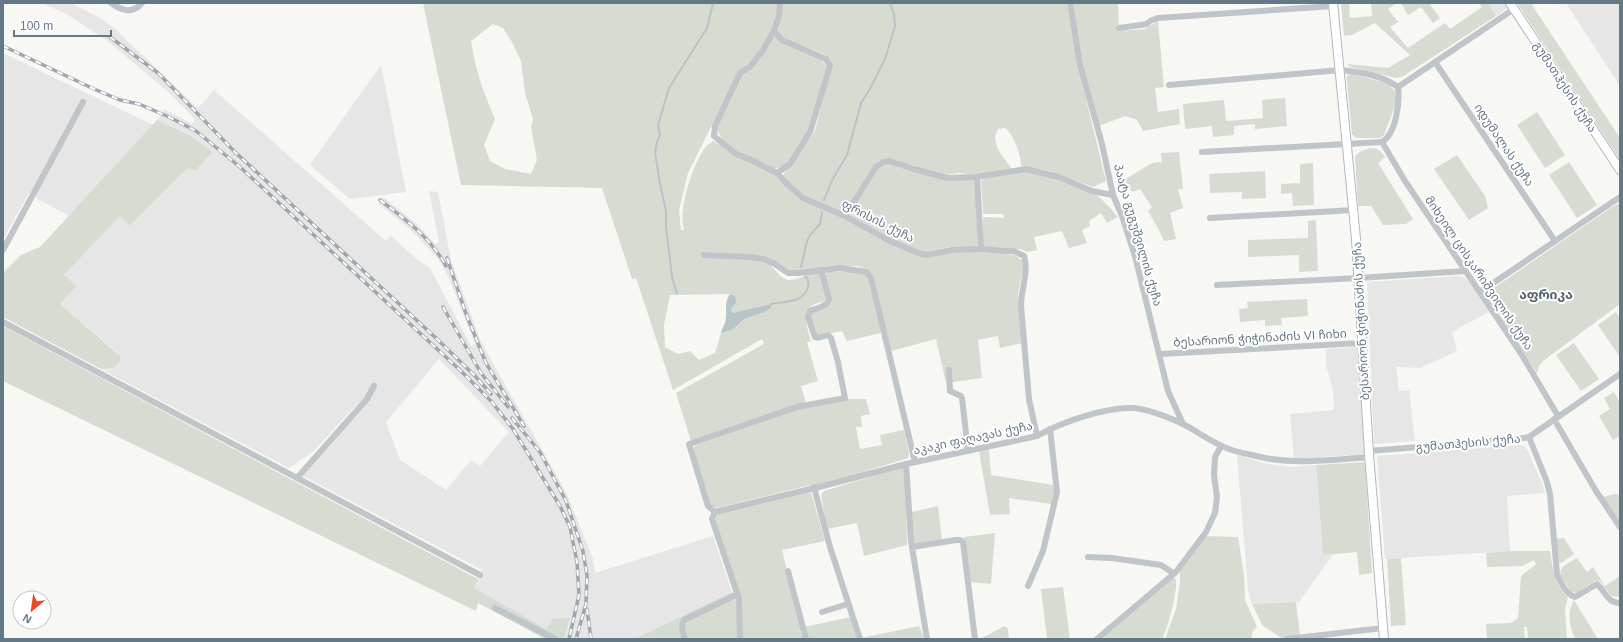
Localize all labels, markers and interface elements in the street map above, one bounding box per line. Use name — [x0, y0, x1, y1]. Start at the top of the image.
scale bar — [14, 12, 111, 38]
text: 100 m — [20, 19, 53, 33]
street label: გუმათჰესის ქუჩა — [1531, 39, 1599, 135]
street label: იდუმალას ქუჩა — [1470, 101, 1537, 190]
street label: პაატა გუგუშვილის ქუჩა — [1110, 162, 1165, 308]
street label: მიხეილ ცისკარიშვილის ქუჩა — [1421, 193, 1536, 353]
street label: ფრისის ქუჩა — [839, 197, 917, 245]
street label: ბესარიონ ჭიჭინაძის ქუჩა — [1350, 241, 1372, 401]
district label: აფრიკა — [1519, 287, 1573, 302]
street label: ბესარიონ ჭიჭინაძის VI ჩიხი — [1173, 326, 1347, 350]
street label: აკაკი ფაღავას ქუჩა — [912, 419, 1034, 458]
street label: გუმათჰესის ქუჩა — [1415, 431, 1521, 455]
north arrow — [12, 590, 52, 630]
text: N — [21, 612, 34, 626]

